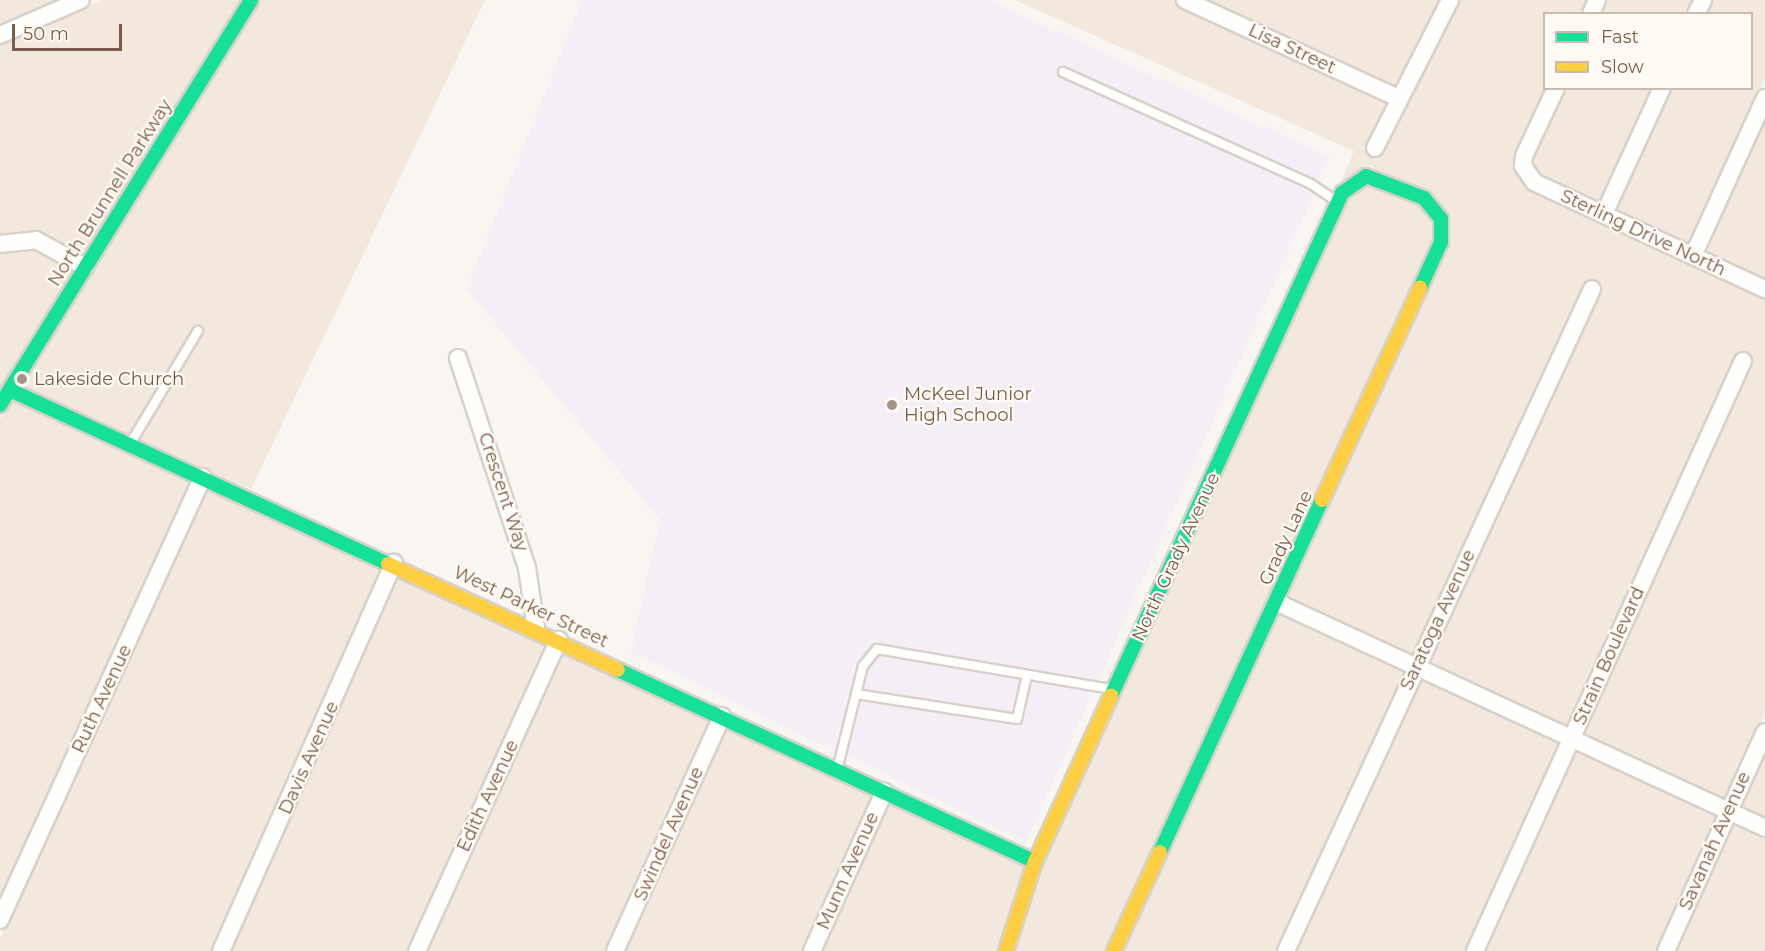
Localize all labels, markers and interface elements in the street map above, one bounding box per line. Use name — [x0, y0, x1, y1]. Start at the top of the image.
scale bar — [15, 12, 124, 50]
legend — [1543, 12, 1753, 90]
street label: Lisa Street — [1245, 19, 1339, 79]
text: 50 m — [23, 23, 69, 45]
text: Fast — [1601, 26, 1639, 48]
text: Slow — [1601, 56, 1644, 78]
street label: North Brunnell Parkway — [44, 96, 176, 290]
street label: Sterling Drive North — [1557, 185, 1729, 281]
place label: Lakeside Church — [34, 368, 184, 390]
marker: Lakeside Church — [15, 372, 29, 386]
place label: McKeel Junior High School — [904, 384, 1032, 426]
marker: McKeel Junior High School — [885, 398, 899, 412]
street label: Crescent Way — [474, 430, 532, 554]
street label: North Grady Avenue — [1128, 469, 1224, 645]
street label: Grady Lane — [1255, 487, 1317, 589]
street label: Saratoga Avenue — [1396, 546, 1480, 694]
street label: West Parker Street — [450, 562, 612, 652]
street label: Strain Boulevard — [1569, 584, 1649, 728]
street label: Ruth Avenue — [67, 641, 137, 757]
street label: Davis Avenue — [274, 698, 344, 818]
street label: Edith Avenue — [453, 737, 523, 855]
street label: Swindel Avenue — [630, 764, 708, 904]
street label: Savanah Avenue — [1675, 768, 1755, 914]
street label: Munn Avenue — [812, 809, 884, 933]

